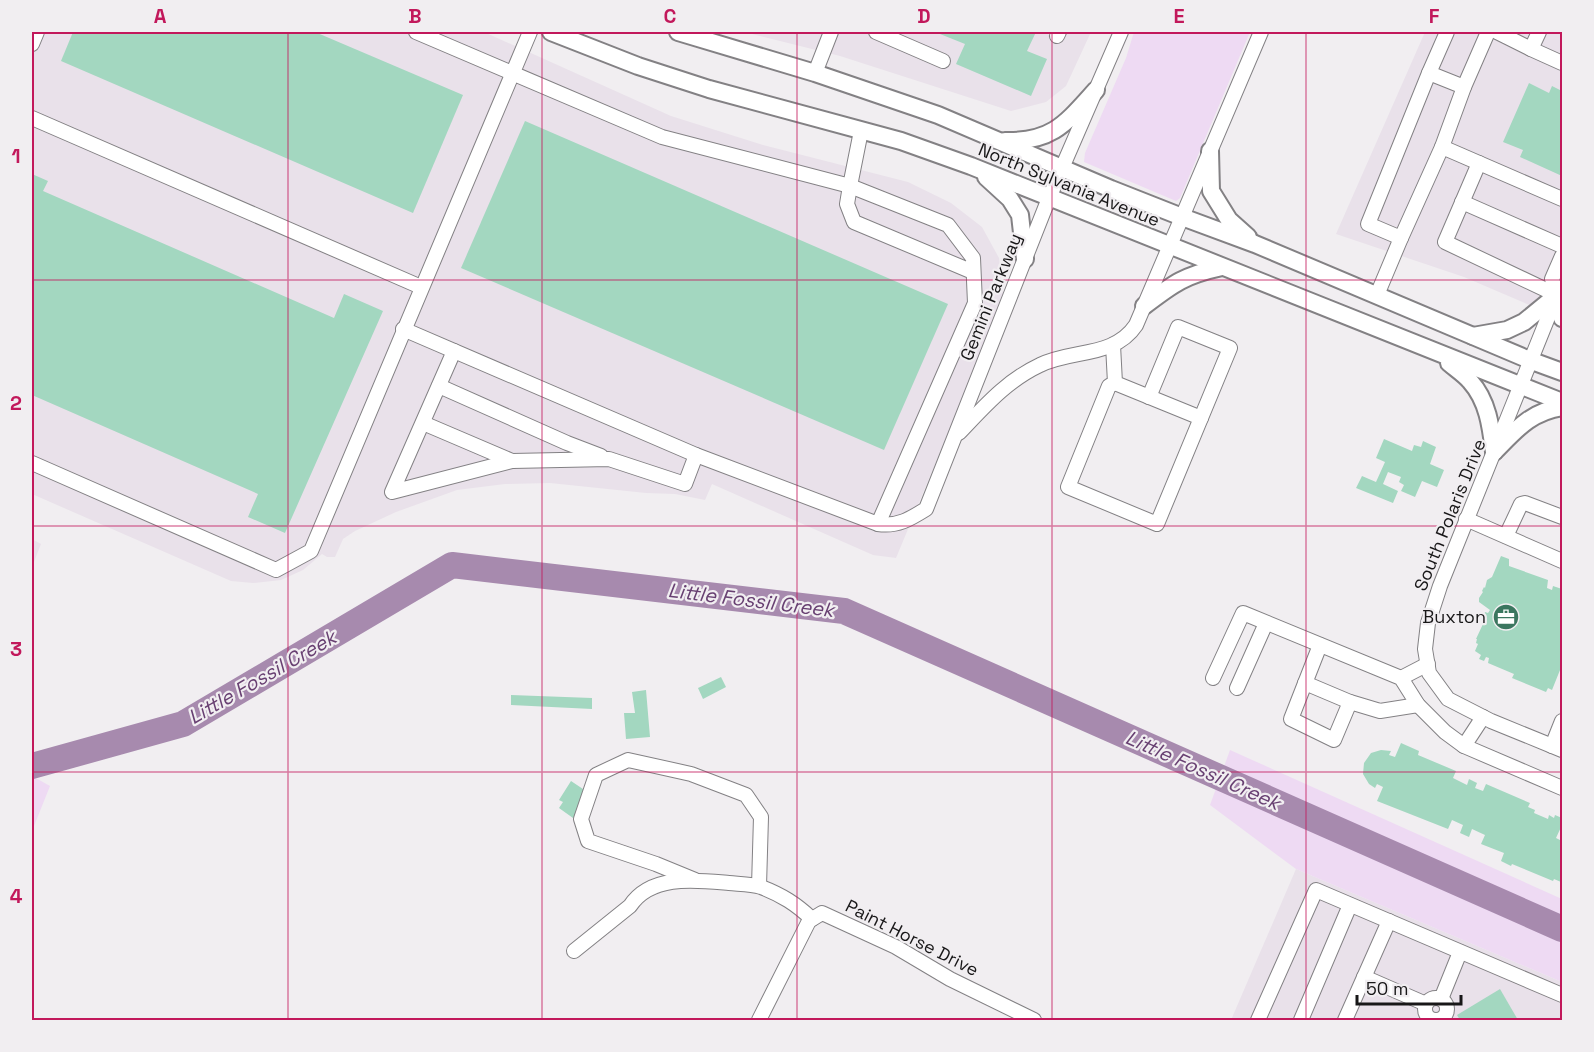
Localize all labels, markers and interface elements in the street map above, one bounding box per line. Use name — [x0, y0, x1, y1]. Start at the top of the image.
text: A — [154, 3, 167, 29]
text: B — [408, 3, 422, 29]
text: C — [664, 3, 677, 29]
text: D — [917, 3, 931, 29]
text: E — [1173, 3, 1185, 29]
text: F — [1429, 3, 1440, 29]
street label: North Sylvania Avenue — [975, 138, 1163, 231]
text: 1 — [11, 143, 21, 169]
street label: Gemini Parkway — [955, 230, 1027, 364]
text: 2 — [10, 390, 22, 416]
street label: South Polaris Drive — [1409, 435, 1491, 594]
water label: Little Fossil Creek — [667, 577, 838, 623]
office icon: Buxton — [1491, 602, 1521, 632]
place label: Buxton — [1422, 605, 1486, 628]
water label: Little Fossil Creek — [183, 623, 343, 730]
text: 3 — [10, 636, 22, 662]
water label: Little Fossil Creek — [1121, 724, 1287, 817]
text: 4 — [10, 883, 23, 909]
street label: Paint Horse Drive — [842, 894, 983, 981]
scale bar — [1357, 968, 1460, 1006]
text: 50 m — [1366, 977, 1408, 1000]

